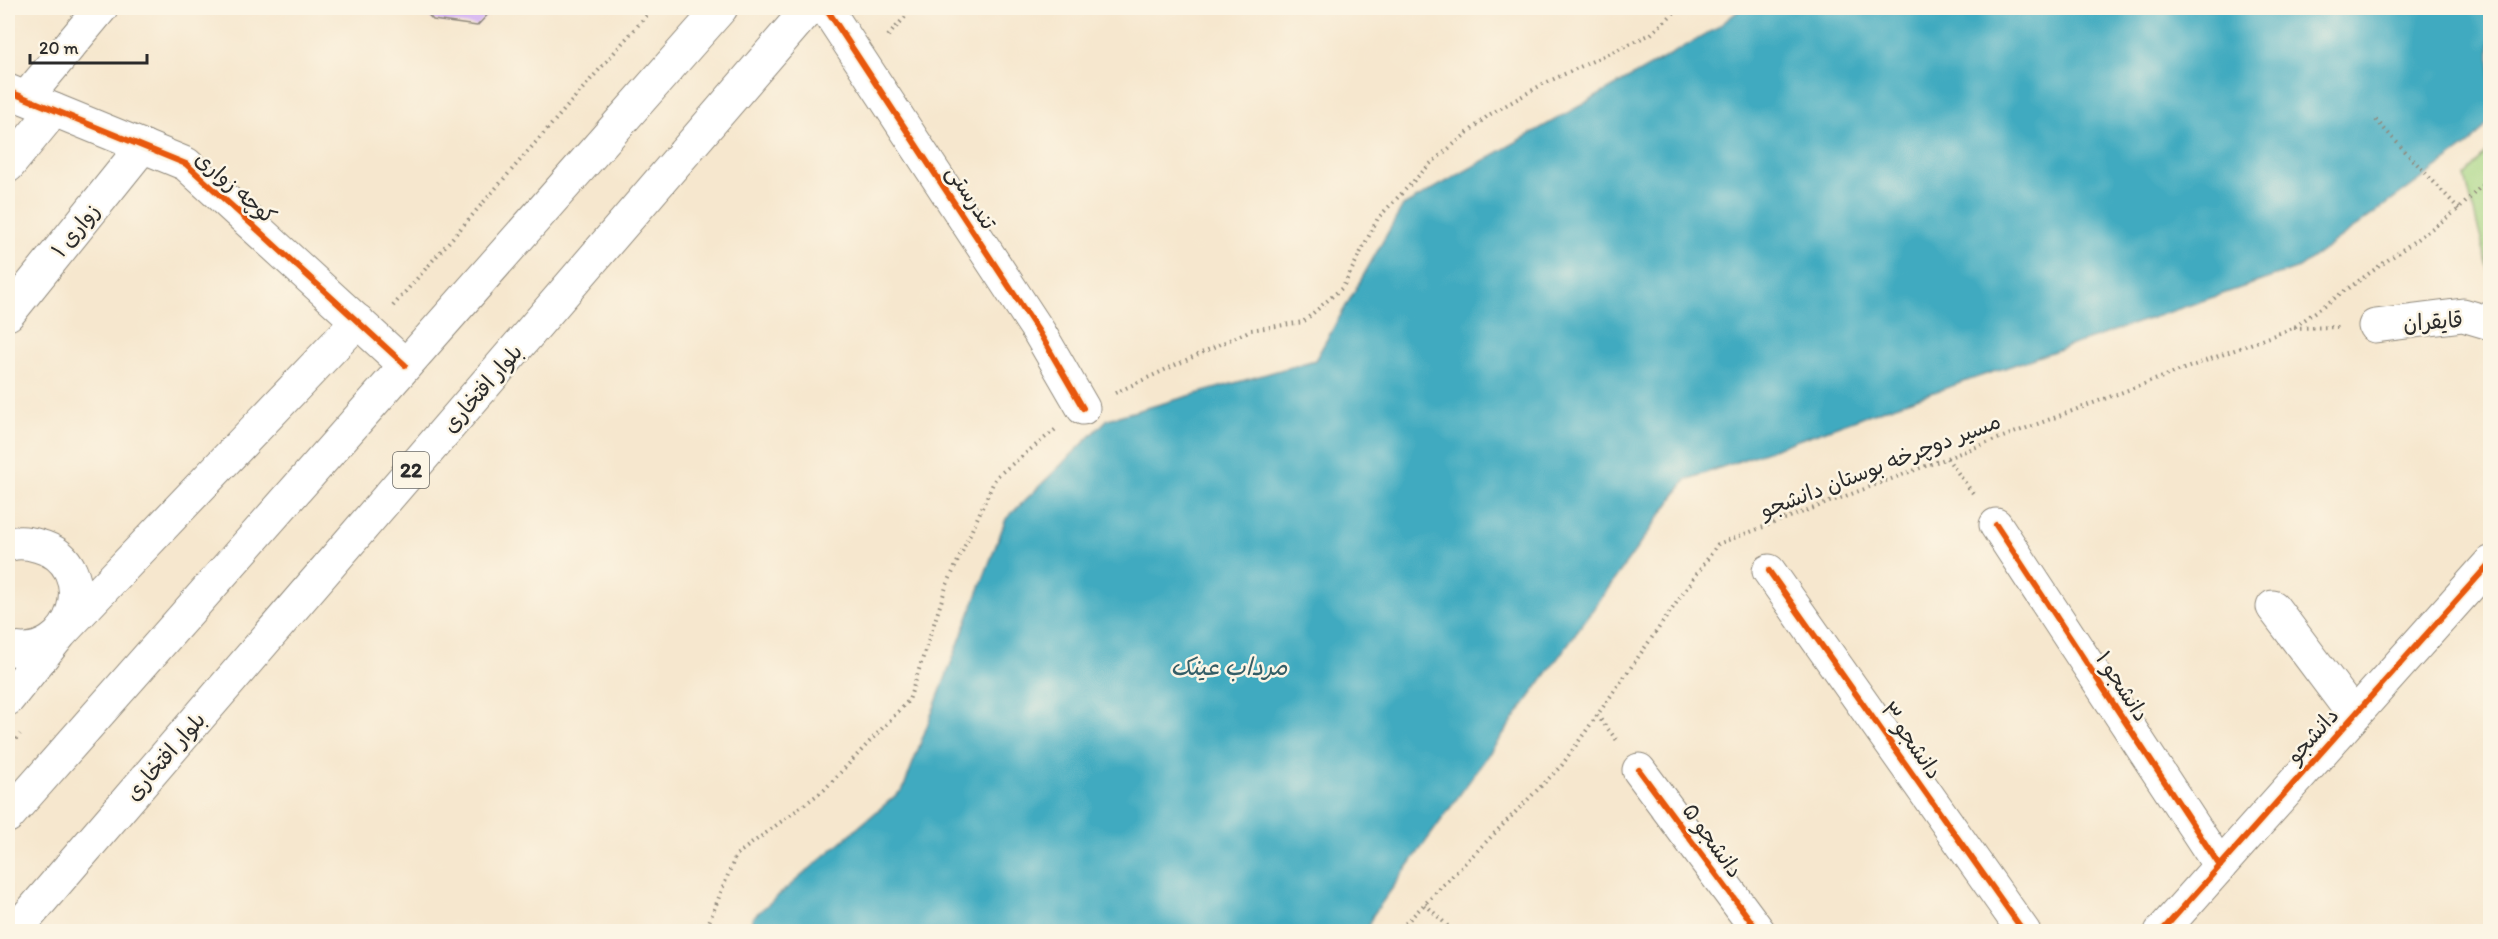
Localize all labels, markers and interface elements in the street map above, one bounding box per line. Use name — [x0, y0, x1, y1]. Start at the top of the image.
scale bar — [30, 27, 147, 65]
text: 20 m — [39, 37, 79, 59]
street label: کوچه زواری — [190, 145, 282, 230]
street label: تندرستی — [940, 160, 1003, 236]
street label: زواری ۱ — [45, 198, 105, 263]
street label: قایقران — [2402, 306, 2464, 337]
street label: بلوار افتخاری — [437, 338, 528, 438]
street label: مسیر دوچرخه بوستان دانشجو — [1755, 407, 2004, 524]
road number: 22 — [393, 452, 429, 488]
street label: دانشجو ۱ — [2090, 646, 2155, 726]
water label: مرداب عینک — [1171, 652, 1288, 682]
street label: دانشجو ۳ — [1875, 696, 1948, 784]
street label: دانشجو — [2280, 702, 2344, 769]
street label: بلوار افتخاری — [120, 706, 211, 806]
street label: دانشجو ۵ — [1677, 798, 1749, 883]

